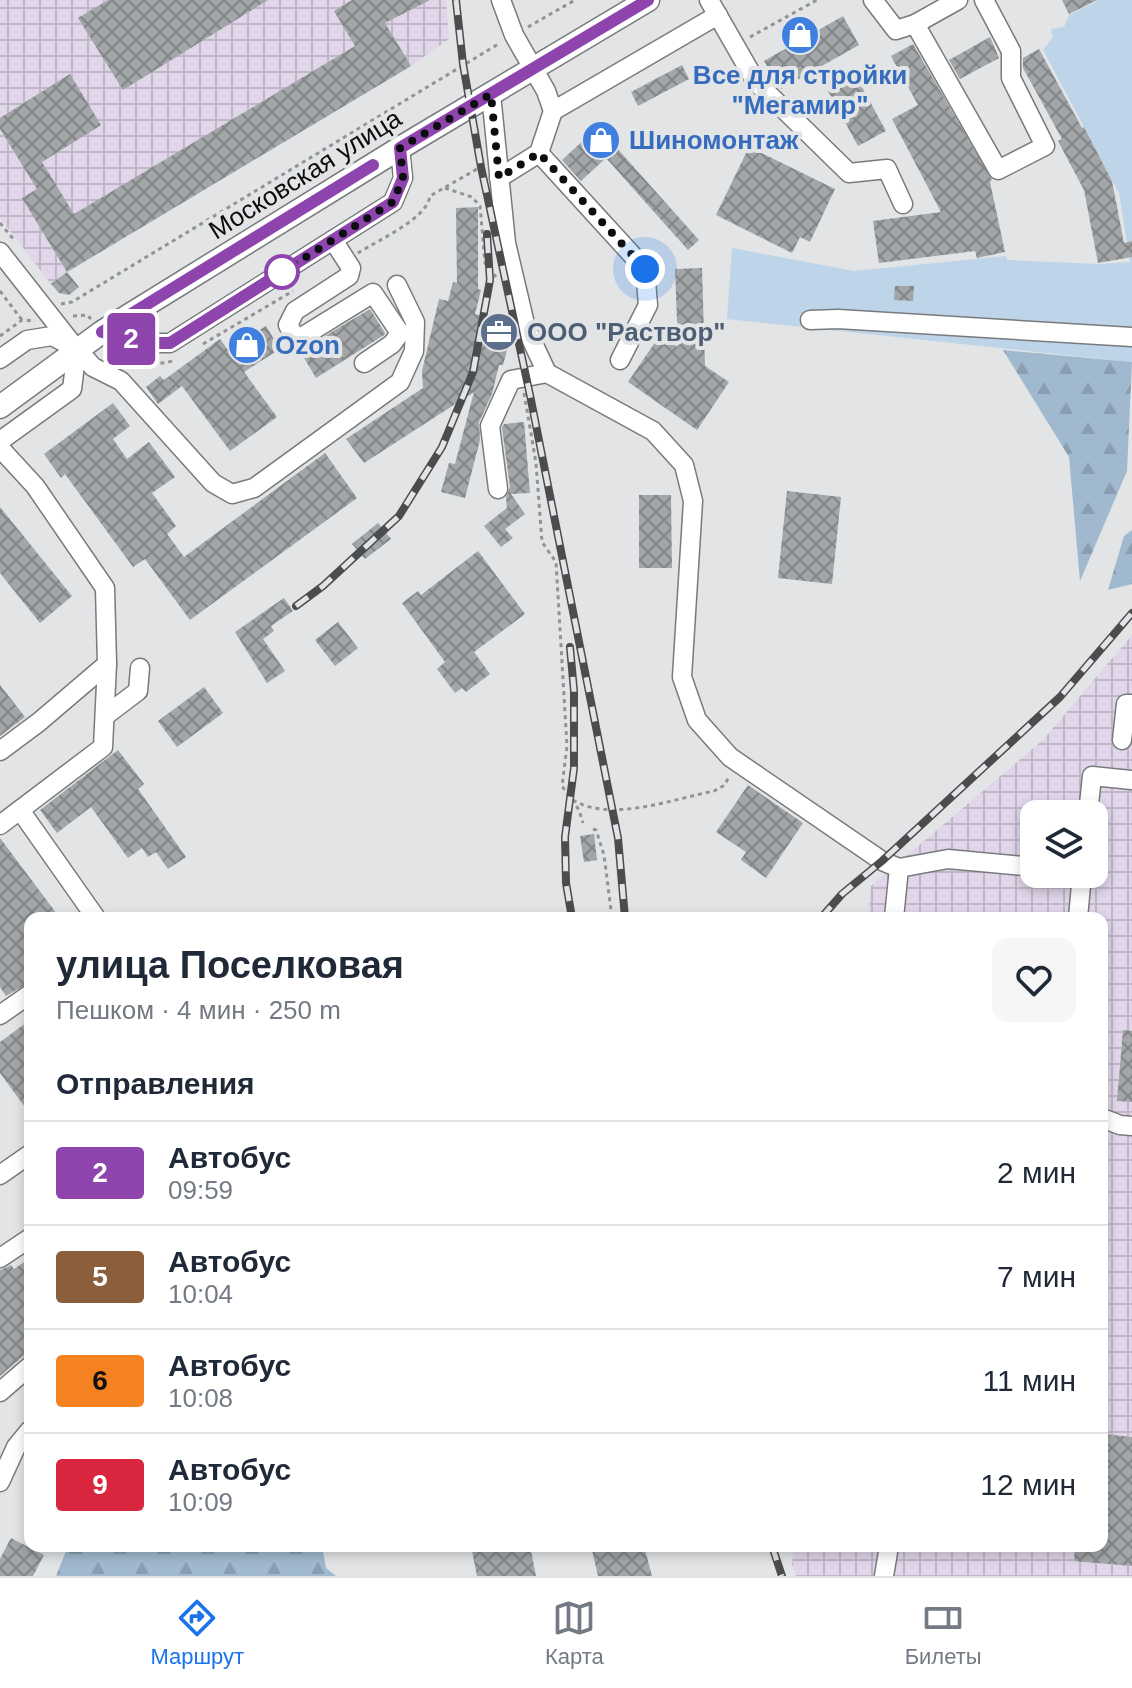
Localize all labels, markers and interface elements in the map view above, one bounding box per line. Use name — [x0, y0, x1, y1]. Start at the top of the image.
shop icon: Все для стройки "Мегамир" — [779, 14, 821, 56]
place label: Все для стройки "Мегамир" — [693, 60, 907, 120]
street label: Московская улица — [203, 102, 407, 245]
shop icon: Шиномонтаж — [580, 119, 622, 161]
place label: Шиномонтаж — [629, 125, 799, 155]
your location — [625, 249, 665, 289]
unlabelled marker — [265, 255, 299, 289]
office icon: ООО "Раствор" — [478, 311, 520, 353]
line badge: 2 — [105, 313, 157, 365]
place label: ООО "Раствор" — [527, 317, 726, 347]
text: 2 — [123, 323, 139, 354]
shop icon: Ozon — [226, 324, 268, 366]
place label: Ozon — [275, 330, 340, 360]
map controls — [1020, 800, 1108, 888]
button: layers — [1020, 800, 1108, 888]
button: heart — [992, 938, 1076, 1022]
text: улица Поселковая — [56, 944, 404, 986]
text: Пешком · 4 мин · 250 m — [56, 995, 341, 1025]
text: Отправления — [56, 1067, 255, 1100]
text: Автобус — [168, 1141, 291, 1174]
text: 2 мин — [997, 1156, 1076, 1189]
text: 2 — [92, 1157, 108, 1188]
text: 09:59 — [168, 1175, 233, 1205]
text: Автобус — [168, 1245, 291, 1278]
text: 7 мин — [997, 1260, 1076, 1293]
text: 5 — [92, 1261, 108, 1292]
text: 10:04 — [168, 1279, 233, 1309]
text: Автобус — [168, 1349, 291, 1382]
text: 11 мин — [983, 1364, 1076, 1397]
text: 6 — [92, 1365, 108, 1396]
text: 10:08 — [168, 1383, 233, 1413]
text: Автобус — [168, 1453, 291, 1486]
text: 12 мин — [980, 1468, 1076, 1501]
text: 9 — [92, 1469, 108, 1500]
text: 10:09 — [168, 1487, 233, 1517]
tab: Маршрут — [150, 1596, 244, 1670]
tab: Карта — [545, 1596, 604, 1670]
tab: Билеты — [905, 1596, 982, 1670]

